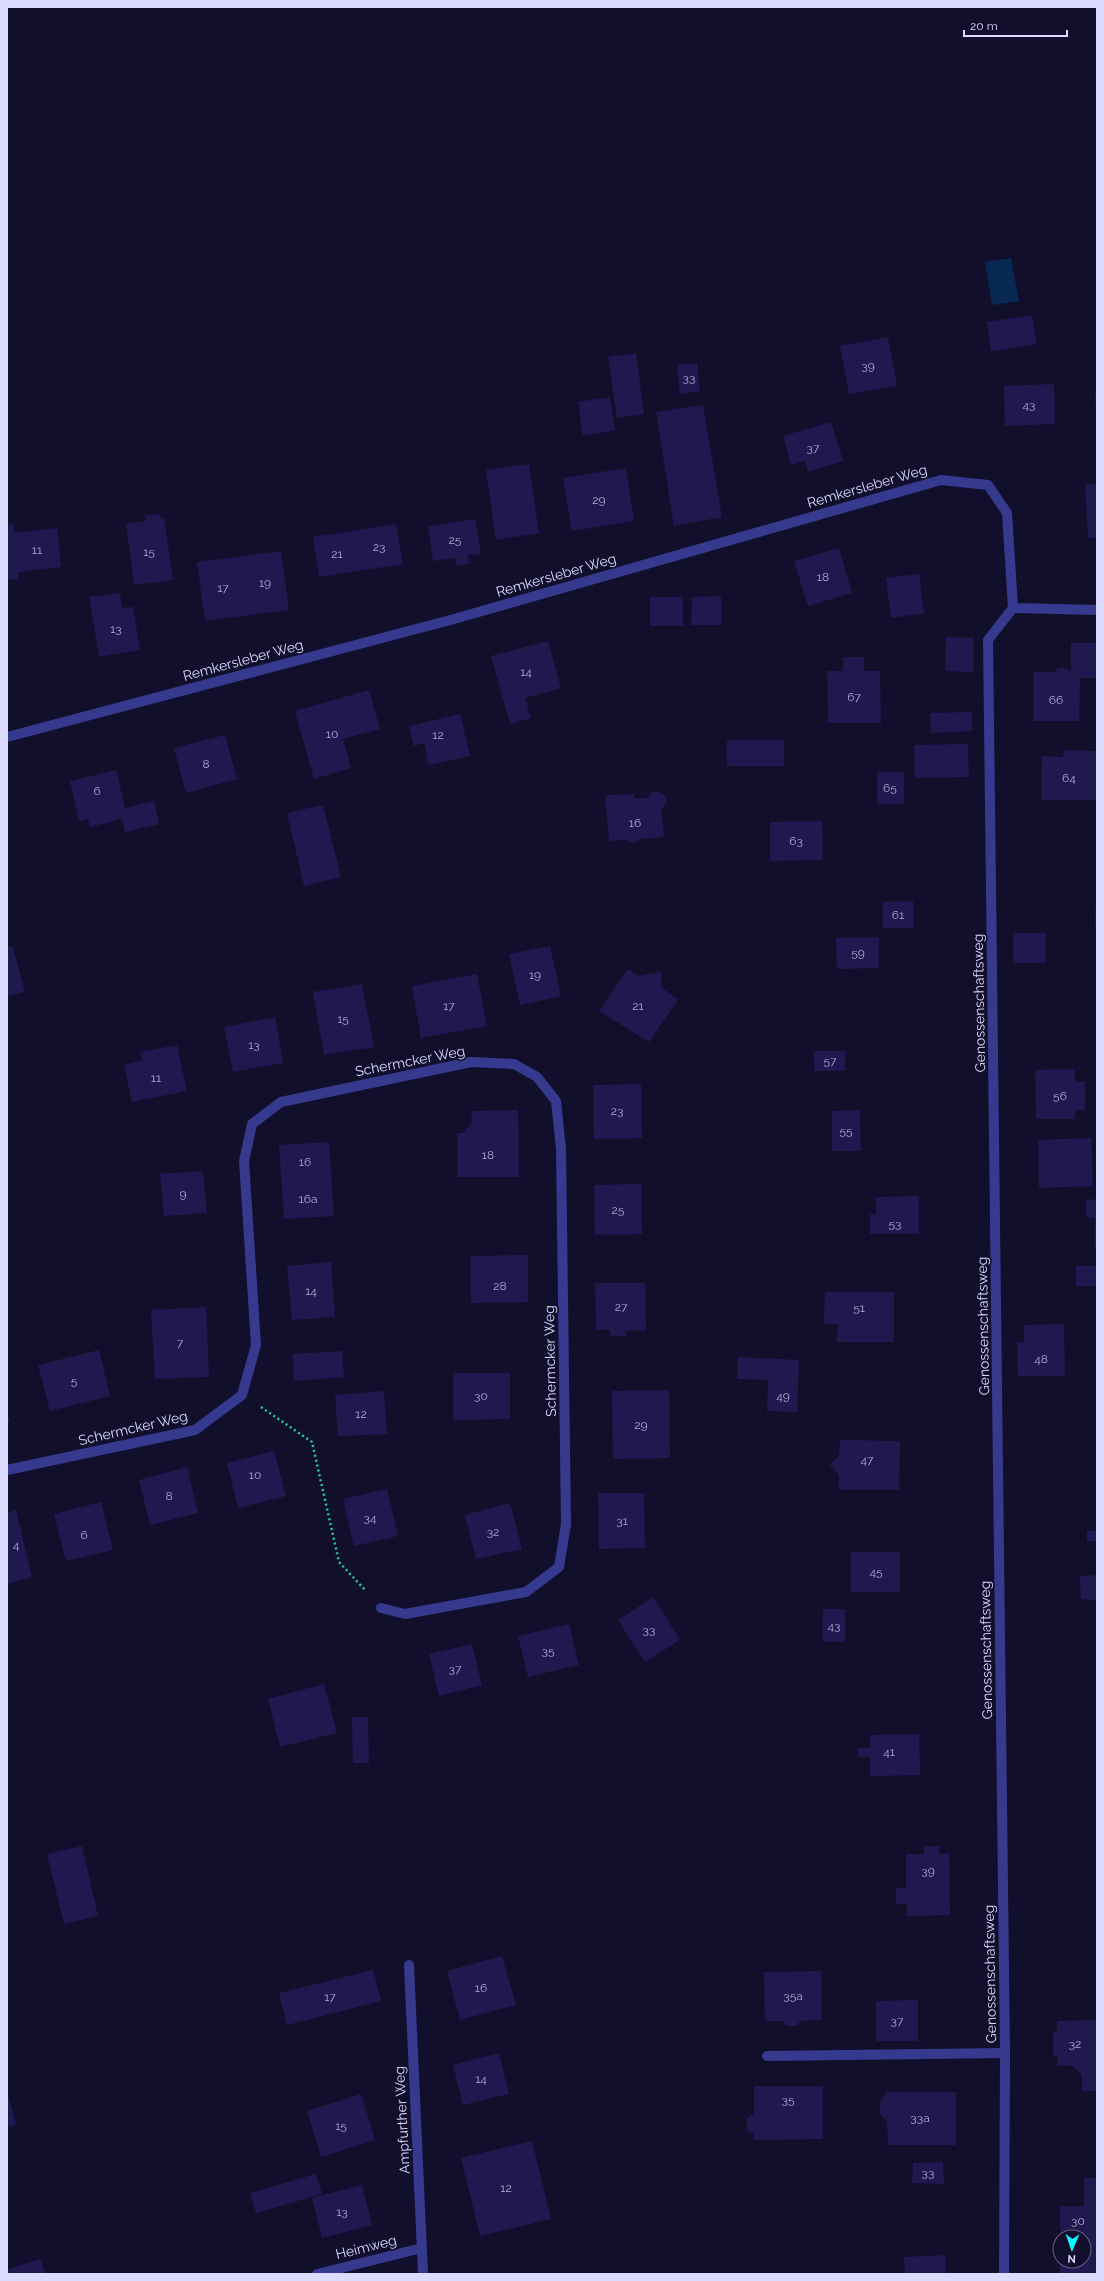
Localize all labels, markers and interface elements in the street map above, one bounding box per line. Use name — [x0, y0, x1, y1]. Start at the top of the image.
scale bar — [964, 12, 1067, 38]
text: 20 m — [970, 19, 998, 33]
house number: 39 — [861, 359, 875, 373]
house number: 33 — [683, 371, 695, 385]
house number: 43 — [1023, 398, 1035, 412]
house number: 37 — [807, 441, 820, 455]
street label: Remkersleber Weg — [805, 461, 929, 511]
house number: 29 — [592, 493, 606, 507]
house number: 25 — [449, 533, 462, 547]
house number: 23 — [373, 540, 385, 554]
house number: 11 — [32, 543, 42, 557]
house number: 15 — [143, 545, 155, 559]
house number: 21 — [331, 547, 343, 561]
street label: Remkersleber Weg — [494, 550, 618, 600]
house number: 18 — [817, 570, 829, 584]
house number: 19 — [259, 576, 271, 590]
house number: 17 — [217, 581, 229, 595]
house number: 13 — [110, 622, 122, 636]
street label: Remkersleber Weg — [181, 636, 305, 684]
house number: 14 — [520, 665, 532, 679]
house number: 67 — [847, 690, 861, 704]
house number: 66 — [1049, 693, 1063, 707]
house number: 10 — [326, 727, 338, 741]
house number: 12 — [432, 728, 444, 742]
house number: 8 — [202, 757, 210, 771]
house number: 64 — [1062, 771, 1076, 785]
house number: 65 — [883, 781, 897, 795]
house number: 6 — [93, 784, 101, 798]
house number: 16 — [629, 816, 641, 830]
house number: 63 — [789, 834, 803, 848]
house number: 61 — [892, 908, 904, 922]
street label: Genossenschaftsweg — [970, 933, 988, 1073]
house number: 59 — [851, 946, 865, 960]
house number: 19 — [529, 968, 541, 982]
house number: 17 — [443, 999, 455, 1013]
house number: 21 — [632, 999, 644, 1013]
house number: 15 — [337, 1012, 349, 1026]
house number: 13 — [248, 1038, 260, 1052]
street label: Schermcker Weg — [354, 1043, 466, 1079]
house number: 57 — [824, 1054, 837, 1068]
house number: 11 — [151, 1071, 161, 1085]
house number: 56 — [1053, 1089, 1067, 1103]
house number: 23 — [611, 1104, 623, 1118]
house number: 55 — [839, 1124, 853, 1138]
house number: 18 — [482, 1148, 494, 1162]
house number: 16 — [299, 1155, 311, 1169]
house number: 9 — [179, 1187, 187, 1201]
house number: 16a — [299, 1192, 317, 1206]
house number: 25 — [612, 1203, 625, 1217]
house number: 53 — [889, 1217, 901, 1231]
street label: Genossenschaftsweg — [974, 1256, 992, 1396]
house number: 28 — [493, 1279, 507, 1293]
house number: 14 — [305, 1284, 317, 1298]
house number: 27 — [615, 1300, 628, 1314]
house number: 51 — [853, 1301, 865, 1315]
street label: Schermcker Weg — [541, 1305, 559, 1417]
house number: 7 — [177, 1336, 184, 1350]
house number: 48 — [1034, 1352, 1048, 1366]
house number: 5 — [71, 1374, 78, 1388]
house number: 30 — [474, 1389, 488, 1403]
house number: 49 — [776, 1389, 790, 1403]
house number: 12 — [355, 1407, 367, 1421]
street label: Schermcker Weg — [77, 1408, 189, 1448]
house number: 29 — [634, 1418, 648, 1432]
house number: 47 — [861, 1453, 874, 1467]
house number: 10 — [249, 1468, 261, 1482]
house number: 8 — [165, 1489, 173, 1503]
house number: 34 — [364, 1511, 377, 1525]
house number: 31 — [616, 1514, 628, 1528]
house number: 32 — [487, 1525, 499, 1539]
house number: 6 — [80, 1528, 88, 1542]
house number: 4 — [13, 1538, 20, 1552]
house number: 45 — [869, 1565, 883, 1579]
street label: Genossenschaftsweg — [977, 1580, 995, 1720]
house number: 43 — [828, 1619, 840, 1633]
house number: 33 — [643, 1623, 655, 1637]
house number: 35 — [542, 1644, 555, 1658]
house number: 37 — [449, 1662, 462, 1676]
house number: 41 — [883, 1745, 895, 1759]
house number: 39 — [921, 1864, 935, 1878]
street label: Genossenschaftsweg — [981, 1904, 999, 2044]
house number: 16 — [475, 1981, 487, 1995]
house number: 35a — [783, 1989, 803, 2003]
house number: 17 — [324, 1990, 336, 2004]
house number: 37 — [891, 2014, 904, 2028]
house number: 32 — [1069, 2037, 1081, 2051]
street label: Ampfurther Weg — [391, 2066, 413, 2174]
house number: 14 — [475, 2072, 487, 2086]
house number: 35 — [782, 2093, 795, 2107]
house number: 33a — [910, 2111, 930, 2125]
house number: 15 — [335, 2119, 347, 2133]
house number: 33 — [922, 2166, 934, 2180]
house number: 12 — [500, 2181, 512, 2195]
house number: 13 — [336, 2205, 348, 2219]
house number: 30 — [1071, 2214, 1085, 2228]
north arrow — [1052, 2229, 1092, 2269]
street label: Heimweg — [334, 2232, 398, 2262]
text: N — [1067, 2252, 1076, 2265]

